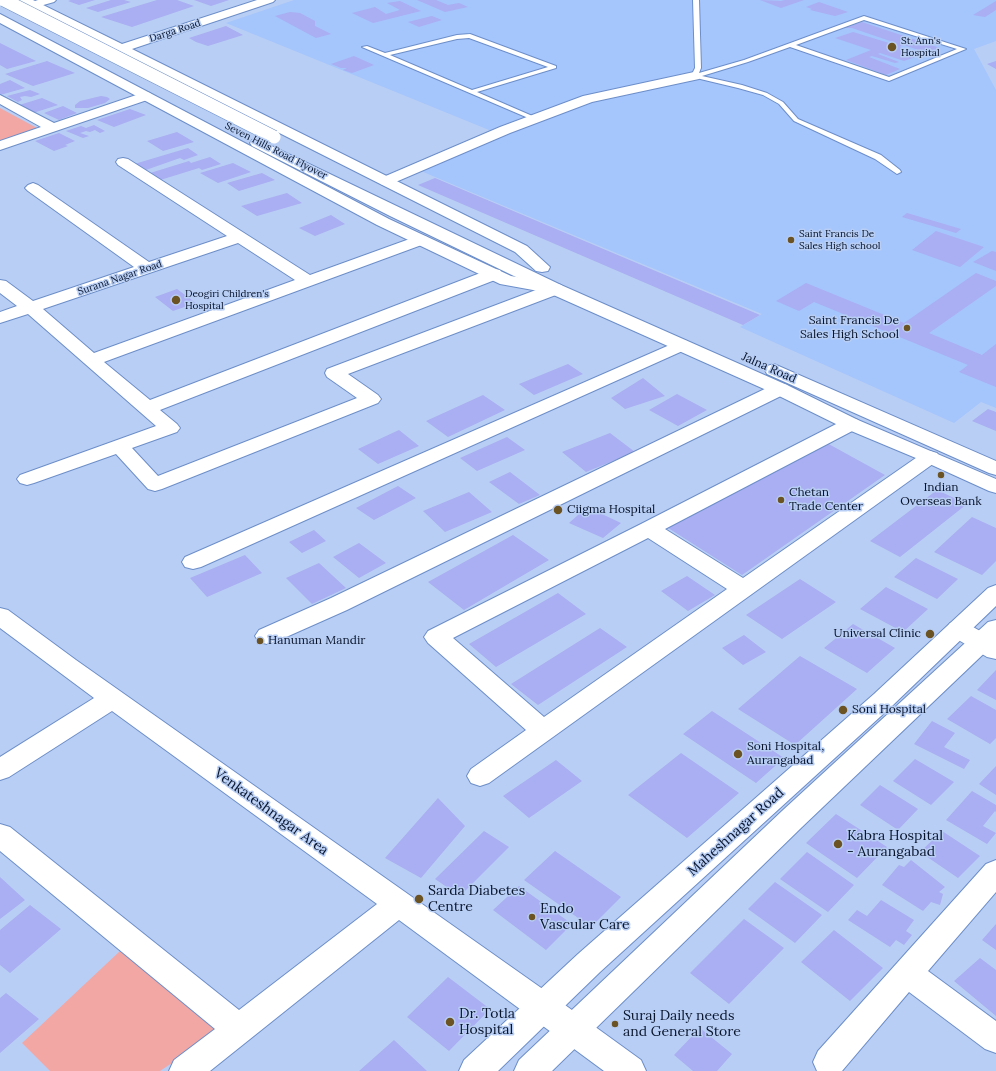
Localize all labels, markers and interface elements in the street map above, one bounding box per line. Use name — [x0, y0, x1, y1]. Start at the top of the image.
street label: Darga Road — [148, 17, 202, 45]
place label: St. Ann's Hospital — [901, 35, 941, 58]
marker: St. Ann's Hospital — [886, 41, 898, 53]
street label: Seven Hills Road Flyover — [223, 120, 329, 182]
place label: Saint Francis De Sales High school — [799, 228, 881, 252]
marker: Saint Francis De Sales High school — [786, 235, 796, 245]
street label: Surana Nagar Road — [76, 258, 164, 298]
place label: Deogiri Children's Hospital — [185, 288, 269, 312]
marker: Deogiri Children's Hospital — [170, 294, 182, 306]
place label: Saint Francis De Sales High School — [800, 314, 899, 342]
marker: Saint Francis De Sales High School — [902, 323, 912, 333]
street label: Jalna Road — [739, 350, 799, 386]
marker: Indian Overseas Bank — [936, 470, 946, 480]
place label: Indian Overseas Bank — [900, 481, 982, 509]
place label: Chetan Trade Center — [789, 486, 863, 514]
marker: Chetan Trade Center — [776, 495, 786, 505]
place label: Ciigma Hospital — [567, 503, 655, 517]
marker: Ciigma Hospital — [552, 504, 564, 516]
place label: Universal Clinic — [833, 627, 921, 641]
marker: Universal Clinic — [924, 628, 936, 640]
place label: Hanuman Mandir — [268, 634, 365, 648]
marker: Hanuman Mandir — [255, 636, 265, 646]
place label: Soni Hospital — [852, 703, 926, 717]
marker: Soni Hospital — [837, 704, 849, 716]
place label: Soni Hospital, Aurangabad — [747, 740, 824, 768]
marker: Soni Hospital, Aurangabad — [732, 748, 744, 760]
street label: Venkateshnagar Area — [211, 765, 331, 859]
street label: Maheshnagar Road — [684, 784, 788, 880]
place label: Kabra Hospital - Aurangabad — [847, 828, 943, 860]
marker: Kabra Hospital - Aurangabad — [832, 838, 844, 850]
place label: Sarda Diabetes Centre — [428, 883, 525, 916]
marker: Sarda Diabetes Centre — [413, 893, 425, 905]
place label: Endo Vascular Care — [540, 901, 630, 934]
marker: Endo Vascular Care — [527, 912, 537, 922]
place label: Dr. Totla Hospital — [459, 1006, 515, 1038]
place label: Suraj Daily needs and General Store — [623, 1008, 741, 1040]
marker: Dr. Totla Hospital — [444, 1016, 456, 1028]
marker: Suraj Daily needs and General Store — [610, 1019, 620, 1029]

